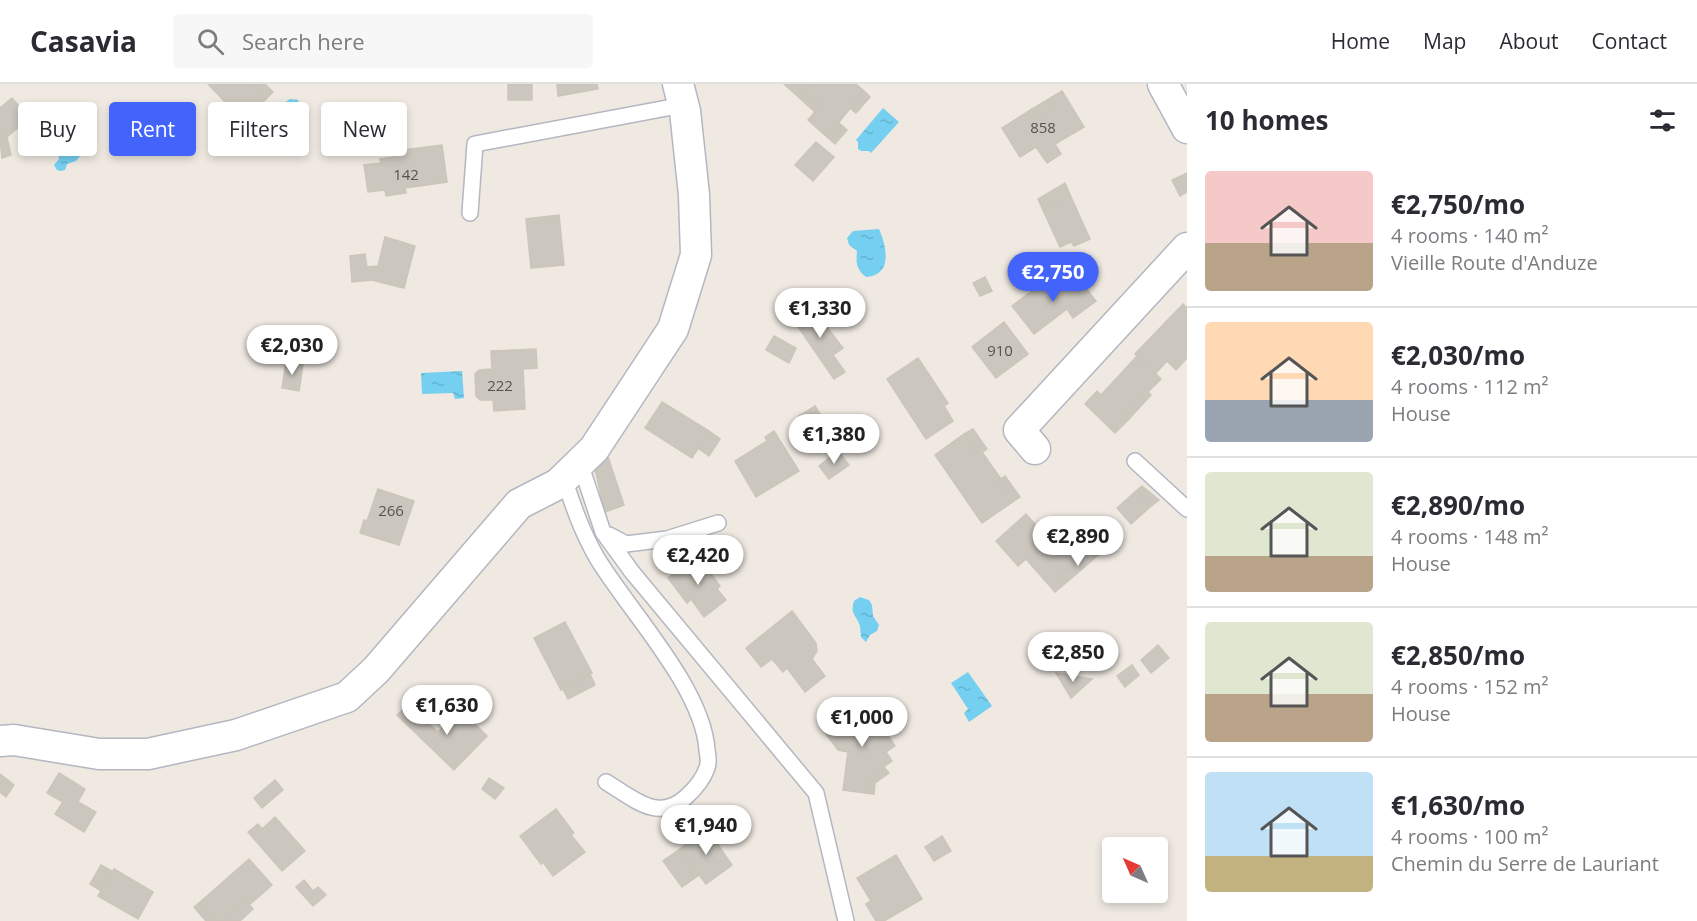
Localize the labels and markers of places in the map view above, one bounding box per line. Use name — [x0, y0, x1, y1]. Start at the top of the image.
pin: €2,750 — [1004, 252, 1102, 303]
pin: €1,330 — [771, 288, 869, 339]
pin: €2,030 — [243, 325, 341, 376]
pin: €1,380 — [785, 414, 883, 465]
pin: €2,890 — [1029, 516, 1127, 567]
pin: €2,420 — [649, 535, 747, 586]
pin: €2,850 — [1024, 632, 1122, 683]
pin: €1,630 — [398, 685, 496, 736]
pin: €1,000 — [813, 697, 911, 748]
pin: €1,940 — [657, 805, 755, 856]

